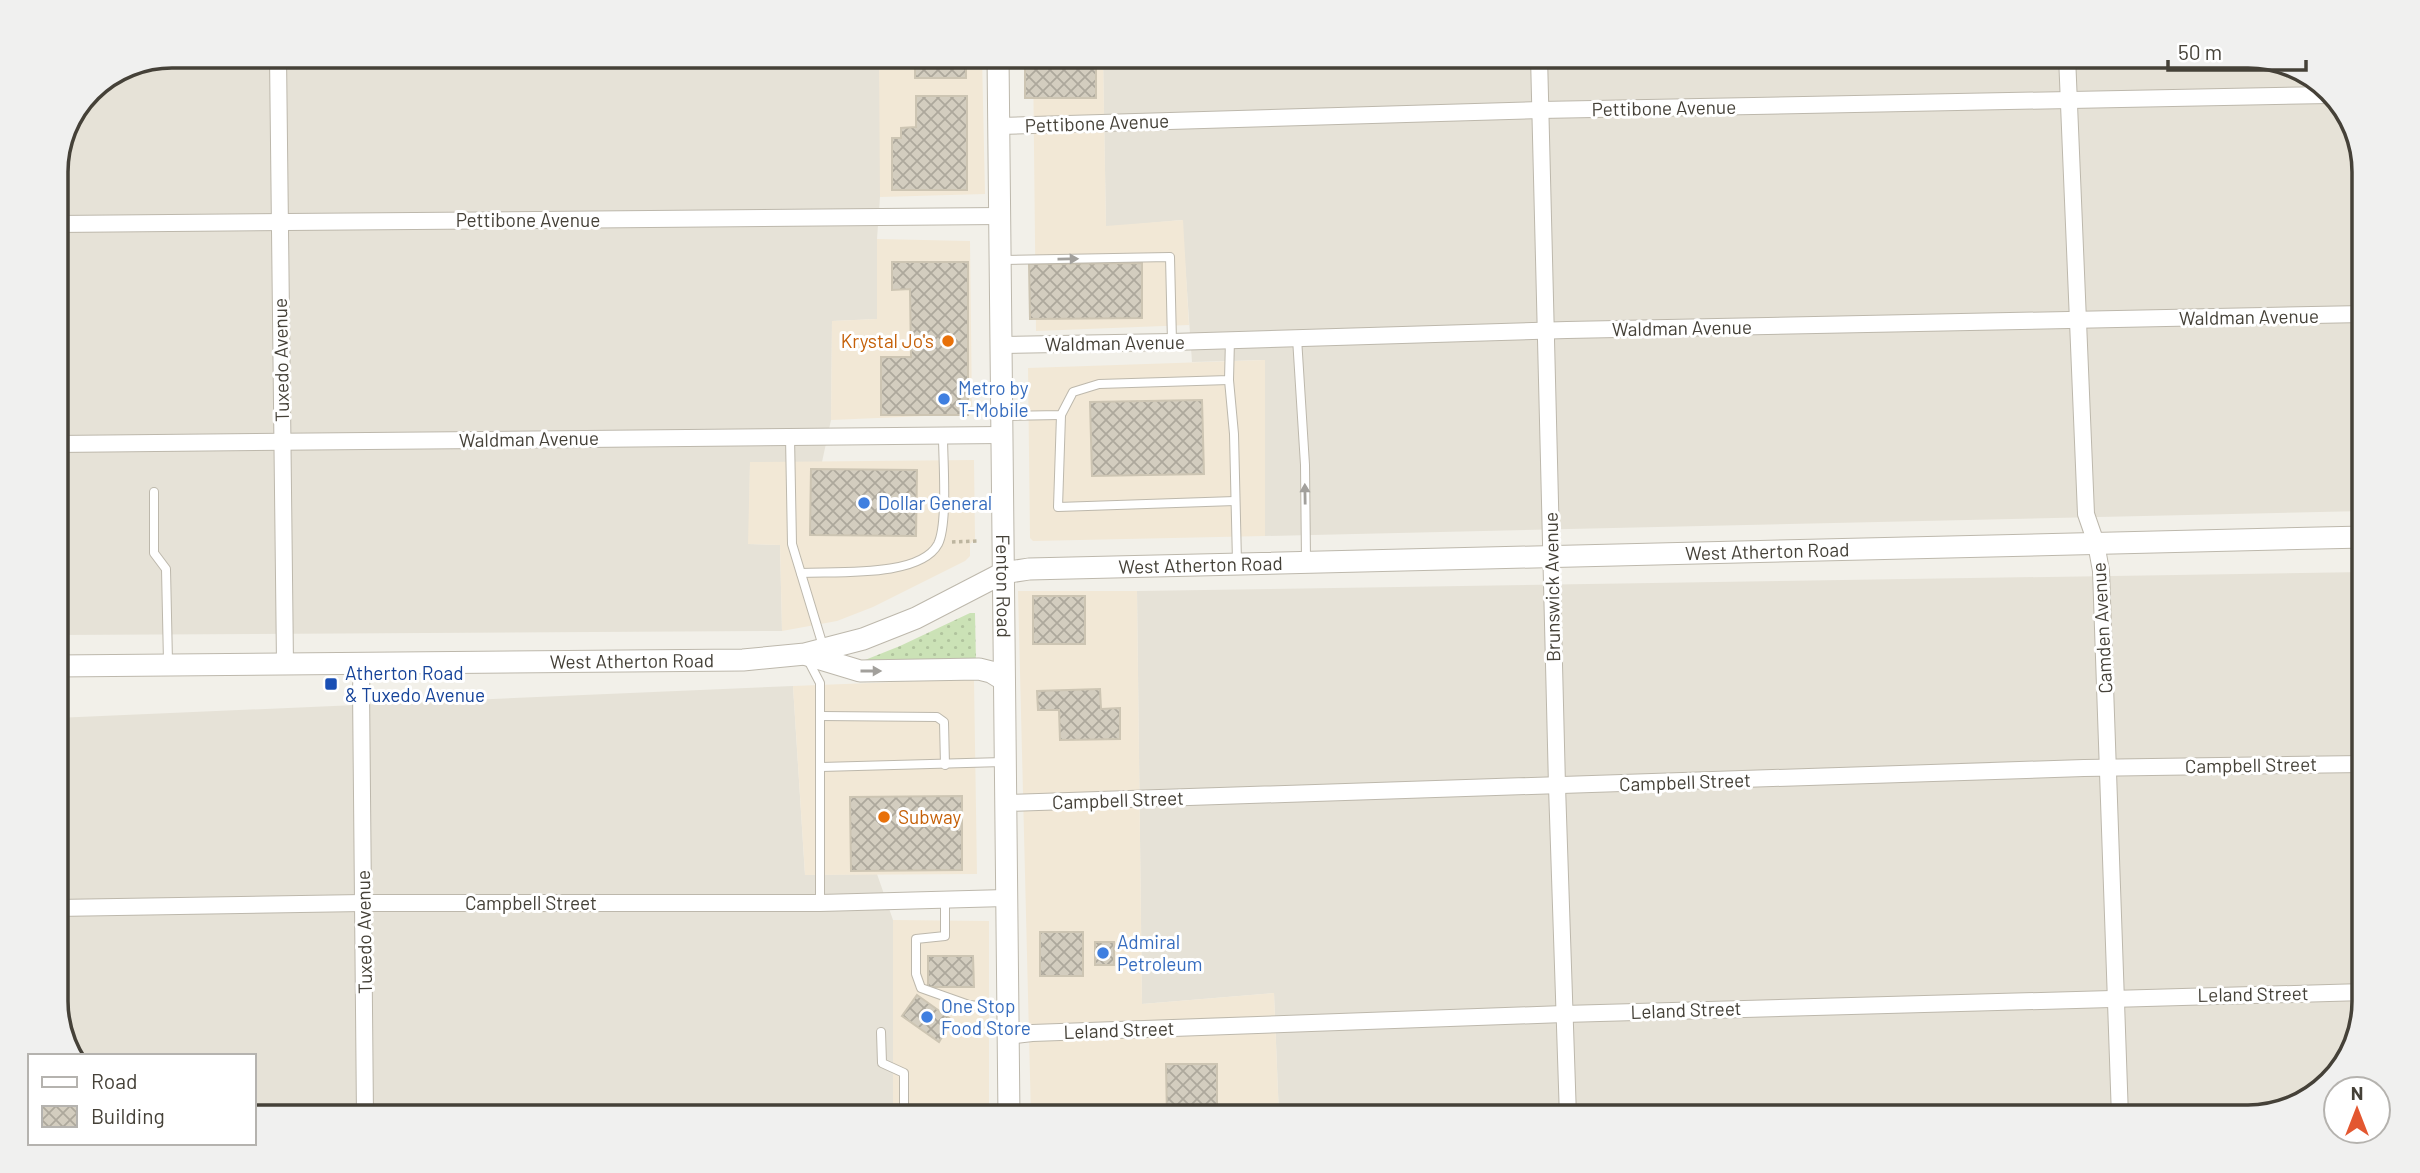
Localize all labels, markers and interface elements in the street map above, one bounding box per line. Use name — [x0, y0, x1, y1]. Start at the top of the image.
scale bar — [2168, 28, 2306, 72]
text: 50 m — [2178, 39, 2222, 64]
street label: Pettibone Avenue — [1592, 95, 1736, 120]
street label: Pettibone Avenue — [1024, 108, 1170, 137]
street label: Pettibone Avenue — [456, 208, 600, 231]
one-way arrow — [1057, 253, 1079, 265]
street label: Tuxedo Avenue — [268, 298, 293, 422]
street label: Waldman Avenue — [2179, 304, 2319, 329]
street label: Waldman Avenue — [1612, 315, 1752, 340]
place label: Krystal Jo's — [841, 329, 934, 352]
street label: Waldman Avenue — [1045, 330, 1185, 355]
marker: Krystal Jo's — [940, 333, 956, 349]
place label: Metro by T-Mobile — [958, 376, 1029, 421]
marker: Metro by T-Mobile — [936, 391, 952, 407]
street label: Waldman Avenue — [459, 426, 599, 451]
one-way arrow — [1299, 483, 1311, 505]
place label: Dollar General — [878, 491, 992, 514]
marker: Dollar General — [856, 495, 872, 511]
street label: Brunswick Avenue — [1539, 512, 1564, 662]
street label: Fenton Road — [992, 534, 1016, 638]
street label: West Atherton Road — [1685, 537, 1850, 564]
street label: West Atherton Road — [1118, 551, 1283, 578]
street label: Camden Avenue — [2087, 562, 2116, 694]
street label: West Atherton Road — [550, 648, 714, 673]
place label: Atherton Road & Tuxedo Avenue — [345, 661, 485, 706]
one-way arrow — [860, 665, 882, 677]
marker: Atherton Road & Tuxedo Avenue — [323, 676, 339, 692]
street label: Campbell Street — [2185, 752, 2317, 777]
street label: Campbell Street — [1619, 768, 1751, 795]
street label: Campbell Street — [1052, 786, 1184, 813]
place label: Subway — [898, 805, 962, 828]
marker: Subway — [876, 809, 892, 825]
street label: Tuxedo Avenue — [351, 870, 376, 994]
street label: Campbell Street — [465, 891, 597, 914]
place label: Admiral Petroleum — [1117, 930, 1202, 975]
marker: Admiral Petroleum — [1095, 945, 1111, 961]
street label: Leland Street — [2197, 981, 2309, 1006]
place label: One Stop Food Store — [941, 994, 1031, 1039]
street label: Leland Street — [1630, 996, 1742, 1023]
marker: One Stop Food Store — [919, 1009, 935, 1025]
street label: Leland Street — [1063, 1016, 1175, 1043]
legend — [28, 1054, 256, 1145]
text: Road — [91, 1068, 137, 1093]
north arrow — [2322, 1075, 2392, 1145]
text: N — [2351, 1081, 2363, 1104]
text: Building — [91, 1103, 165, 1128]

